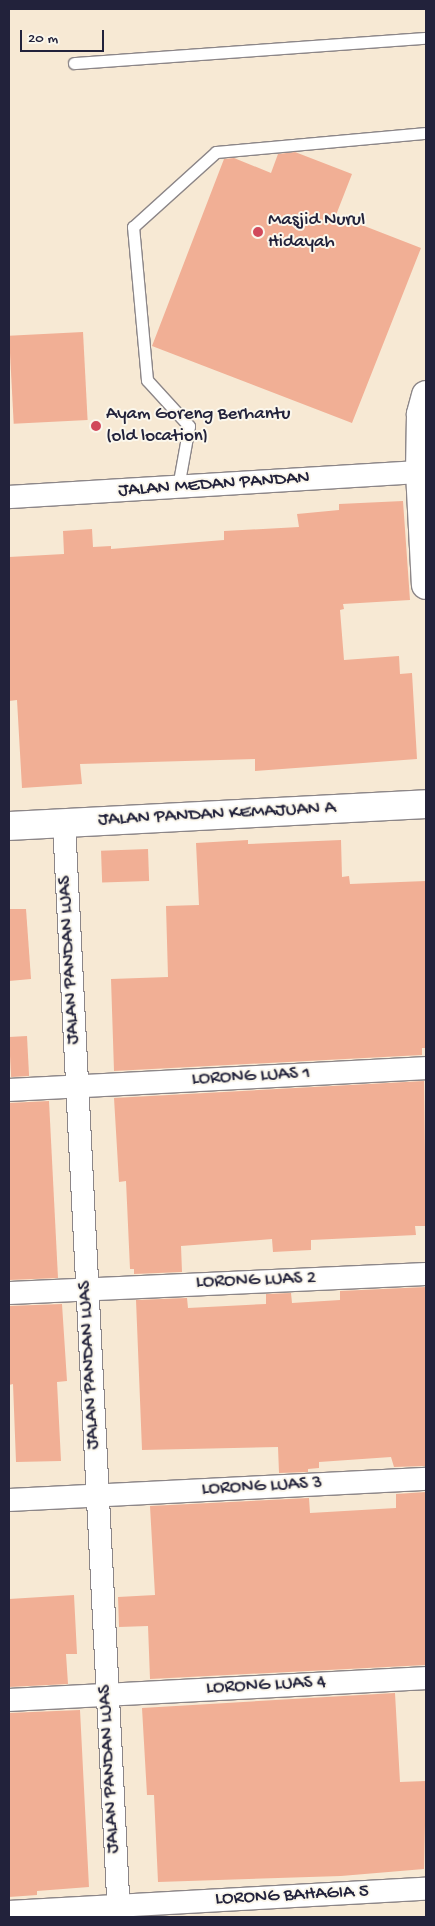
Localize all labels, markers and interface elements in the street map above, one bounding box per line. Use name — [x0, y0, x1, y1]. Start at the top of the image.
scale bar — [22, 20, 106, 52]
text: 20 m — [28, 30, 58, 48]
place label: Masjid Nurul Hidayah — [268, 210, 365, 254]
marker: Masjid Nurul Hidayah — [252, 226, 264, 238]
place label: Ayam Goreng Berhantu (old location) — [106, 404, 291, 448]
marker: Ayam Goreng Berhantu (old location) — [90, 420, 102, 432]
street label: JALAN MEDAN PANDAN — [117, 467, 311, 503]
street label: JALAN PANDAN KEMAJUAN A — [98, 797, 336, 833]
street label: JALAN PANDAN LUAS — [54, 875, 86, 1045]
street label: LORONG LUAS 1 — [191, 1063, 311, 1091]
street label: LORONG LUAS 2 — [195, 1268, 317, 1294]
street label: JALAN PANDAN LUAS — [74, 1280, 106, 1450]
street label: LORONG LUAS 3 — [201, 1472, 323, 1502]
street label: LORONG LUAS 4 — [205, 1671, 327, 1701]
street label: JALAN PANDAN LUAS — [94, 1684, 126, 1854]
street label: LORONG BAHAGIA 5 — [215, 1881, 369, 1911]

